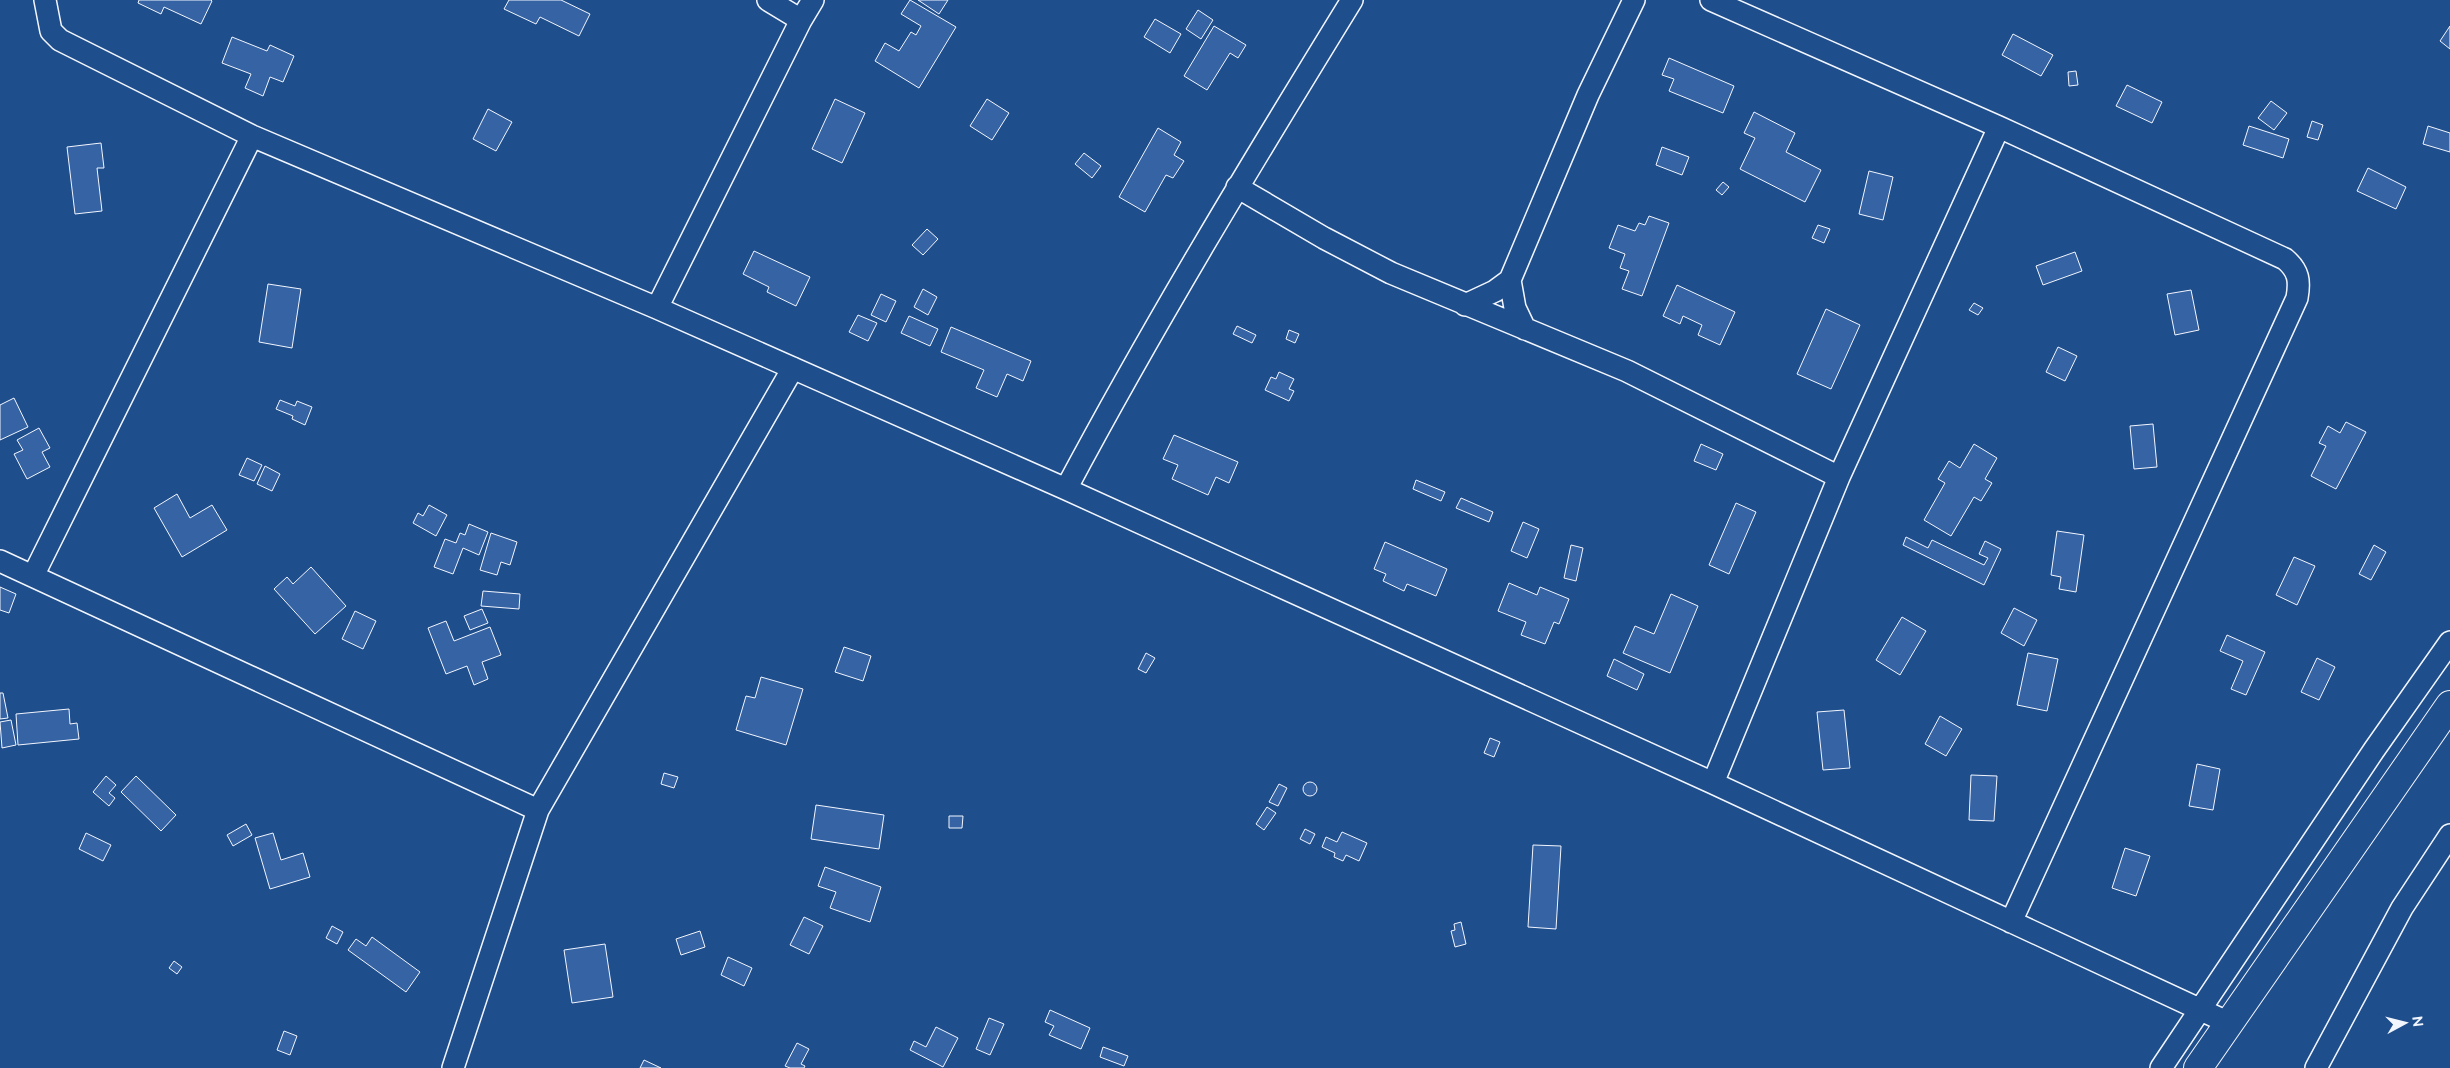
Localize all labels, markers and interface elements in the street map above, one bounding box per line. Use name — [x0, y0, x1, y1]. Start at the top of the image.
north arrow — [2380, 998, 2430, 1048]
text: N — [2409, 1015, 2426, 1028]

